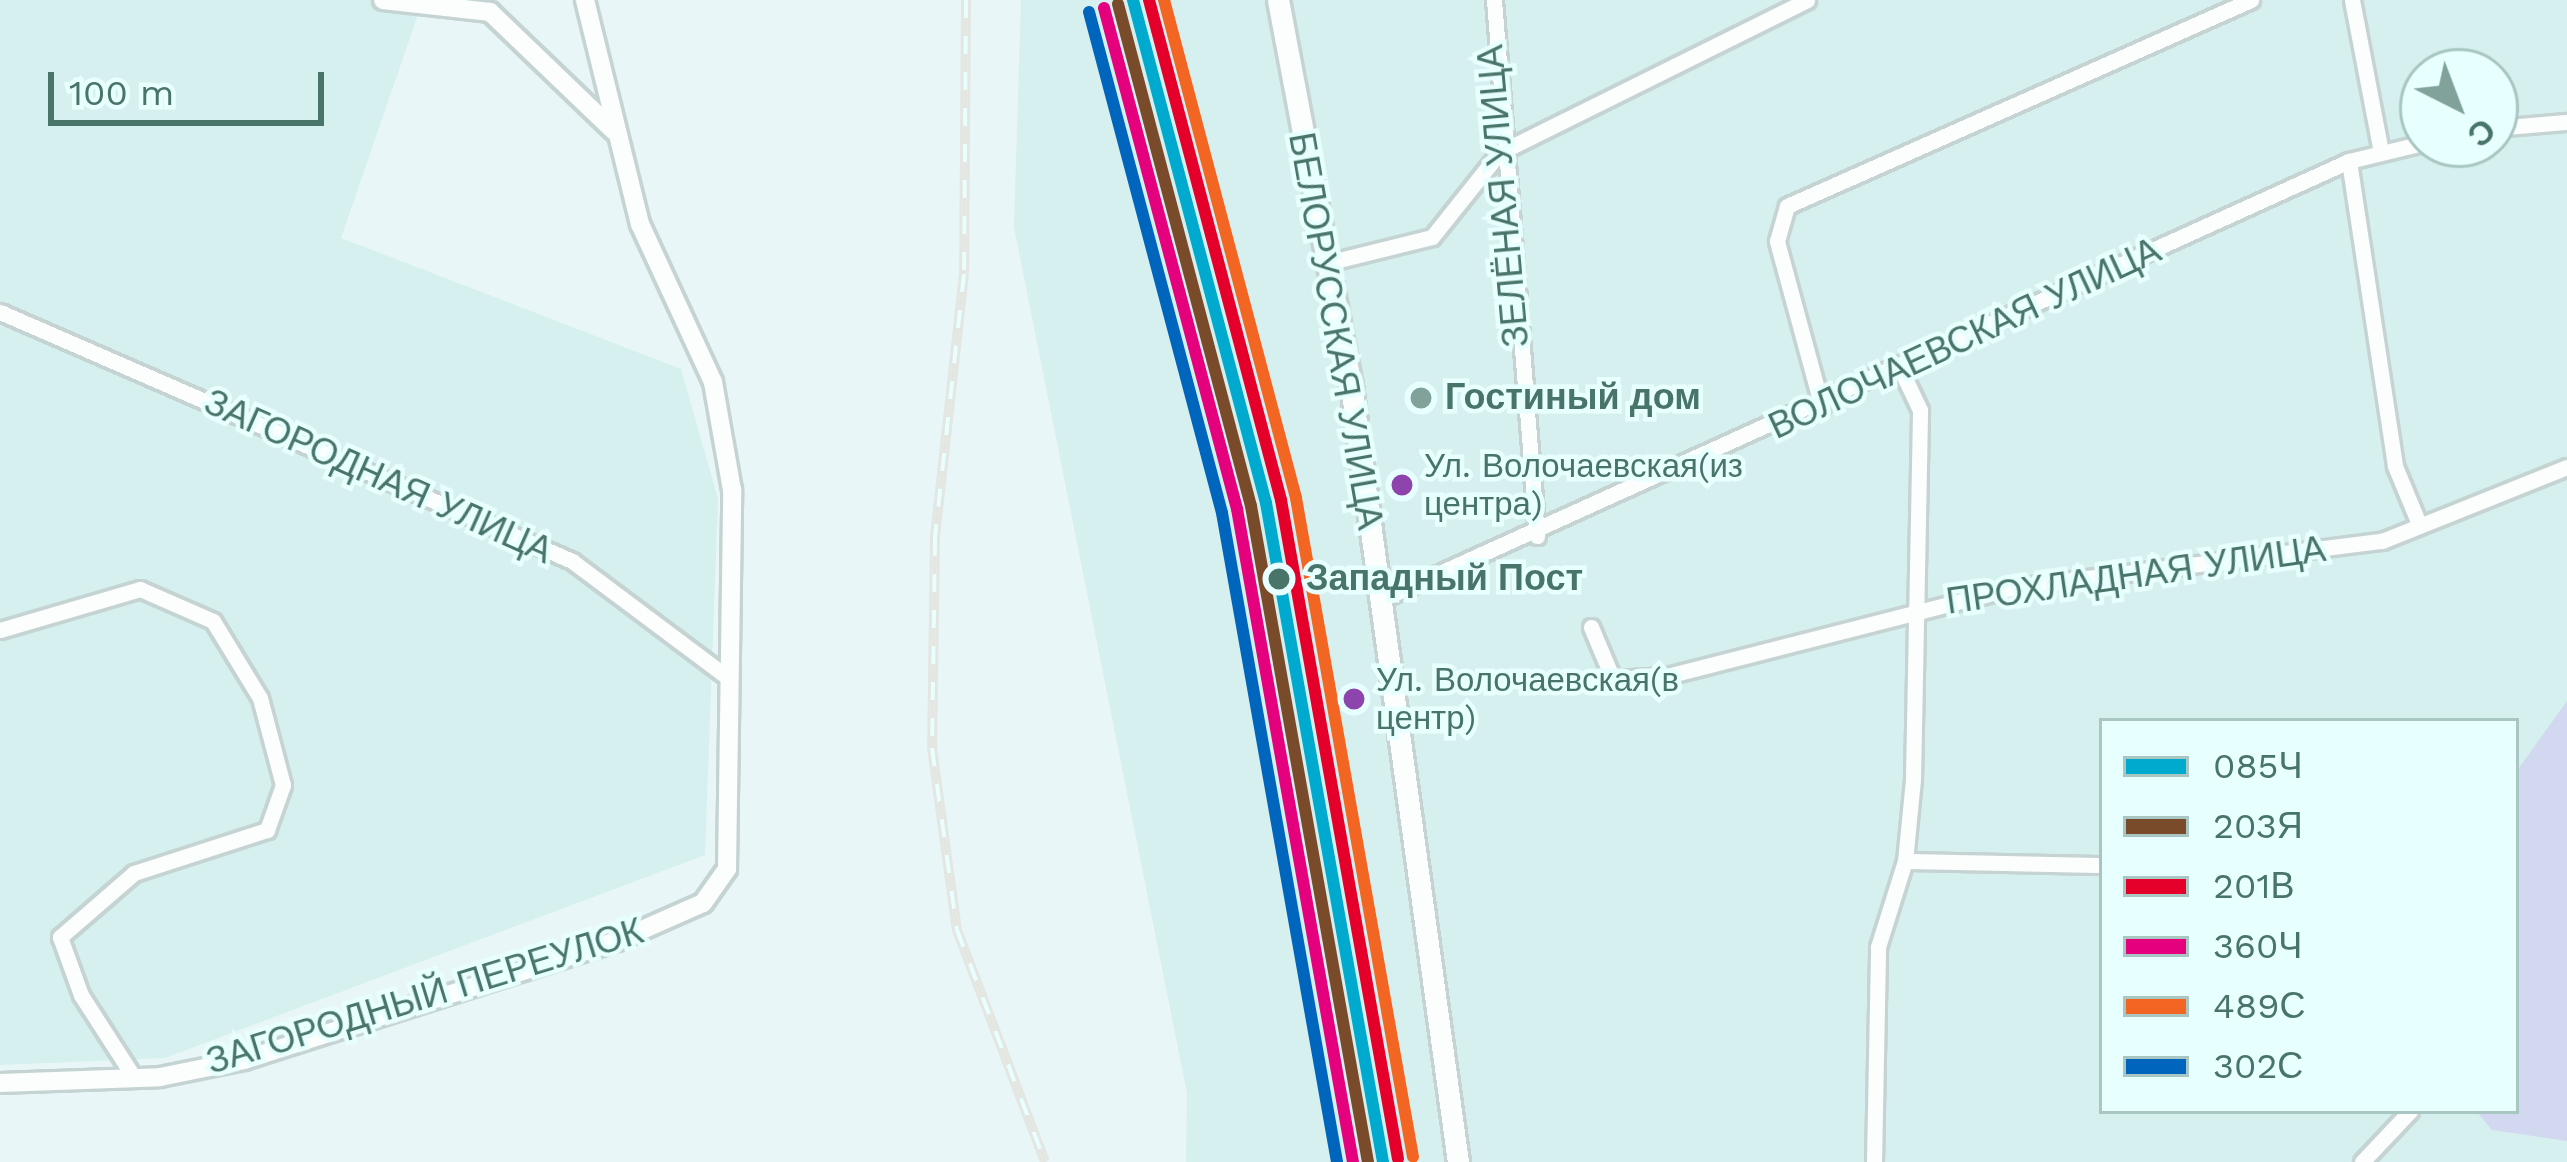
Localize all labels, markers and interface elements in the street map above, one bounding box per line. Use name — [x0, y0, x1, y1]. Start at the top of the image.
street label: ЗЕЛЁНАЯ УЛИЦА — [1469, 43, 1539, 349]
scale bar — [54, 48, 330, 122]
north arrow — [2399, 48, 2519, 168]
text: 100 m — [69, 72, 174, 114]
text: С — [2460, 110, 2503, 155]
street label: БЕЛОРУССКАЯ УЛИЦА — [1279, 129, 1391, 533]
street label: ВОЛОЧАЕВСКАЯ УЛИЦА — [1762, 229, 2168, 449]
place label: Гостиный дом — [1445, 376, 1701, 420]
street label: ЗАГОРОДНАЯ УЛИЦА — [197, 381, 559, 573]
marker: Гостиный дом — [1408, 385, 1434, 411]
place label: Ул. Волочаевская(из центра) — [1424, 446, 1743, 524]
marker: Ул. Волочаевская(из центра) — [1391, 474, 1413, 496]
street label: ПРОХЛАДНАЯ УЛИЦА — [1943, 528, 2329, 624]
place label: Западный Пост — [1306, 557, 1583, 601]
marker: Западный Пост — [1263, 563, 1295, 595]
place label: Ул. Волочаевская(в центр) — [1376, 660, 1679, 738]
marker: Ул. Волочаевская(в центр) — [1343, 688, 1365, 710]
legend — [2099, 718, 2519, 1114]
text: 085Ч — [2213, 745, 2303, 787]
text: 203Я — [2213, 805, 2303, 847]
text: 201В — [2213, 865, 2294, 907]
street label: ЗАГОРОДНЫЙ ПЕРЕУЛОК — [201, 910, 649, 1084]
text: 360Ч — [2213, 925, 2302, 967]
text: 489С — [2213, 985, 2305, 1027]
text: 302С — [2213, 1045, 2303, 1087]

